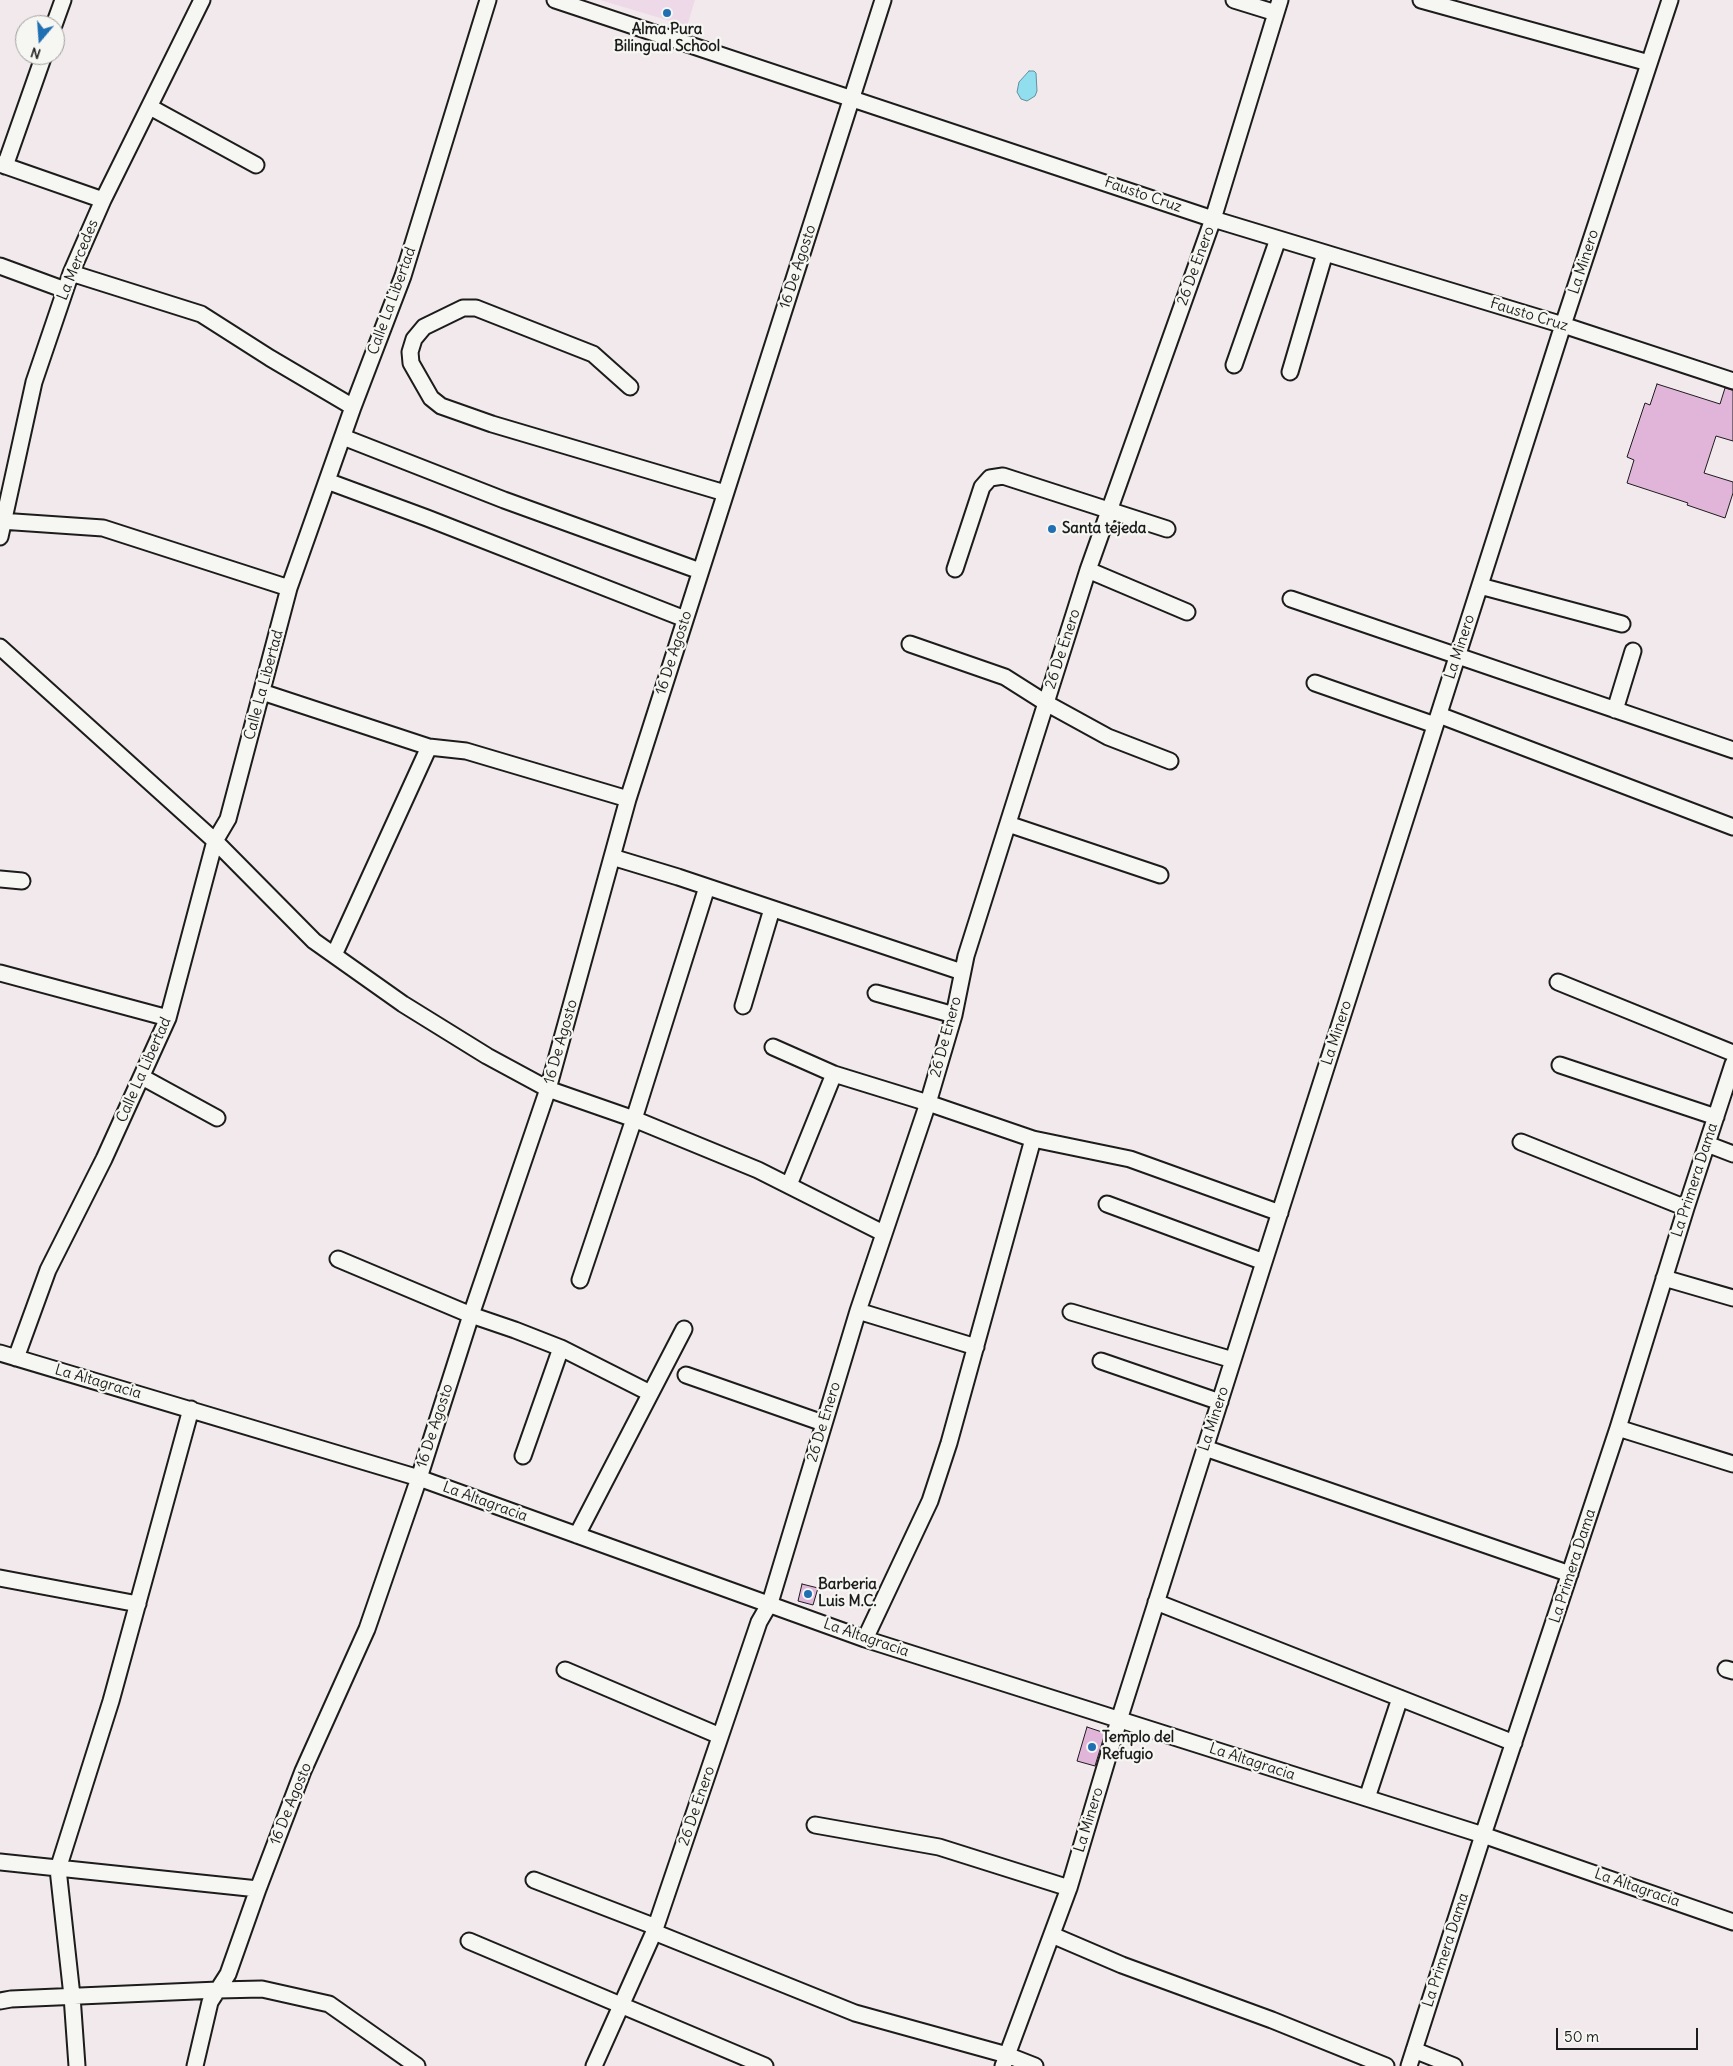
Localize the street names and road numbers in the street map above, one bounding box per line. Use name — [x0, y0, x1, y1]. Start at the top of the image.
street label: Fausto Cruz — [1102, 173, 1184, 217]
street label: La Mercedes — [54, 217, 102, 303]
street label: 16 De Agosto — [776, 223, 820, 311]
street label: 26 De Enero — [1173, 224, 1219, 308]
street label: La Minero — [1565, 227, 1603, 297]
street label: Calle La Libertad — [364, 245, 420, 357]
street label: Fausto Cruz — [1488, 295, 1570, 335]
street label: 26 De Enero — [1042, 607, 1084, 691]
street label: 16 De Agosto — [652, 609, 696, 697]
street label: La Minero — [1441, 612, 1479, 682]
street label: Calle La Libertad — [241, 628, 287, 742]
street label: 26 De Enero — [927, 995, 965, 1079]
street label: 16 De Agosto — [540, 998, 582, 1086]
street label: La Minero — [1318, 998, 1356, 1068]
street label: Calle La Libertad — [113, 1015, 175, 1125]
street label: La Primera Dama — [1668, 1121, 1722, 1239]
street label: La Altagracia — [53, 1361, 143, 1403]
street label: 26 De Enero — [803, 1380, 845, 1464]
street label: 16 De Agosto — [413, 1382, 457, 1470]
street label: La Minero — [1195, 1384, 1233, 1454]
street label: La Altagracia — [440, 1478, 530, 1526]
street label: La Primera Dama — [1546, 1507, 1600, 1625]
street label: La Altagracia — [821, 1615, 911, 1661]
street label: La Altagracia — [1207, 1740, 1297, 1784]
street label: 16 De Agosto — [266, 1760, 316, 1848]
street label: 26 De Enero — [675, 1764, 719, 1848]
street label: La Minero — [1071, 1785, 1107, 1855]
street label: La Altagracia — [1592, 1865, 1682, 1911]
street label: La Primera Dama — [1419, 1891, 1473, 2009]

